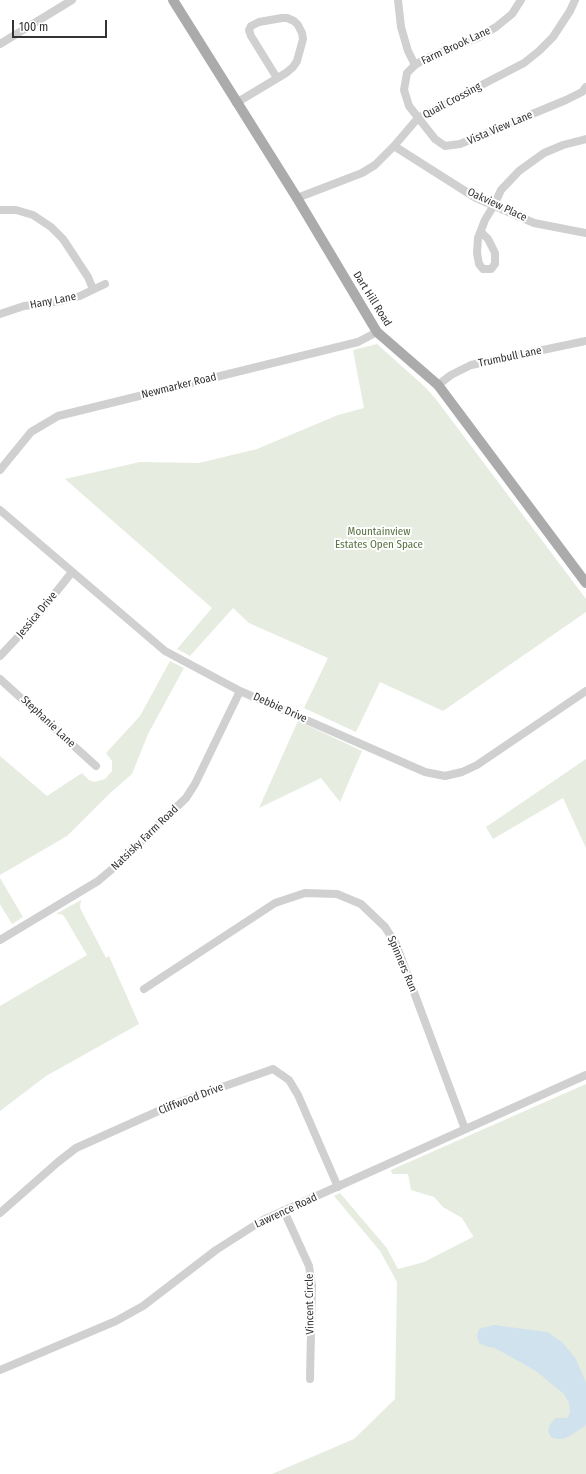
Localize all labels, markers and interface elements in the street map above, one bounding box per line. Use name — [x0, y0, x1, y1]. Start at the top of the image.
scale bar — [14, 12, 109, 38]
text: 100 m — [19, 20, 48, 34]
street label: Farm Brook Lane — [419, 24, 493, 68]
street label: Quail Crossing — [421, 80, 483, 122]
street label: Vista View Lane — [465, 108, 535, 148]
street label: Oakview Place — [465, 185, 529, 225]
street label: Dart Hill Road — [350, 269, 394, 329]
street label: Hany Lane — [29, 290, 77, 312]
street label: Trumbull Lane — [477, 344, 543, 370]
street label: Newmarker Road — [140, 370, 218, 402]
park label: Mountainview Estates Open Space — [335, 525, 423, 551]
street label: Jessica Drive — [14, 589, 60, 641]
street label: Debbie Drive — [251, 690, 309, 726]
street label: Stephanie Lane — [18, 694, 78, 750]
street label: Natsisky Farm Road — [109, 803, 181, 873]
street label: Spinners Run — [384, 934, 420, 994]
street label: Cliffwood Drive — [157, 1081, 225, 1117]
street label: Lawrence Road — [253, 1191, 319, 1231]
street label: Vincent Circle — [303, 1273, 317, 1335]

